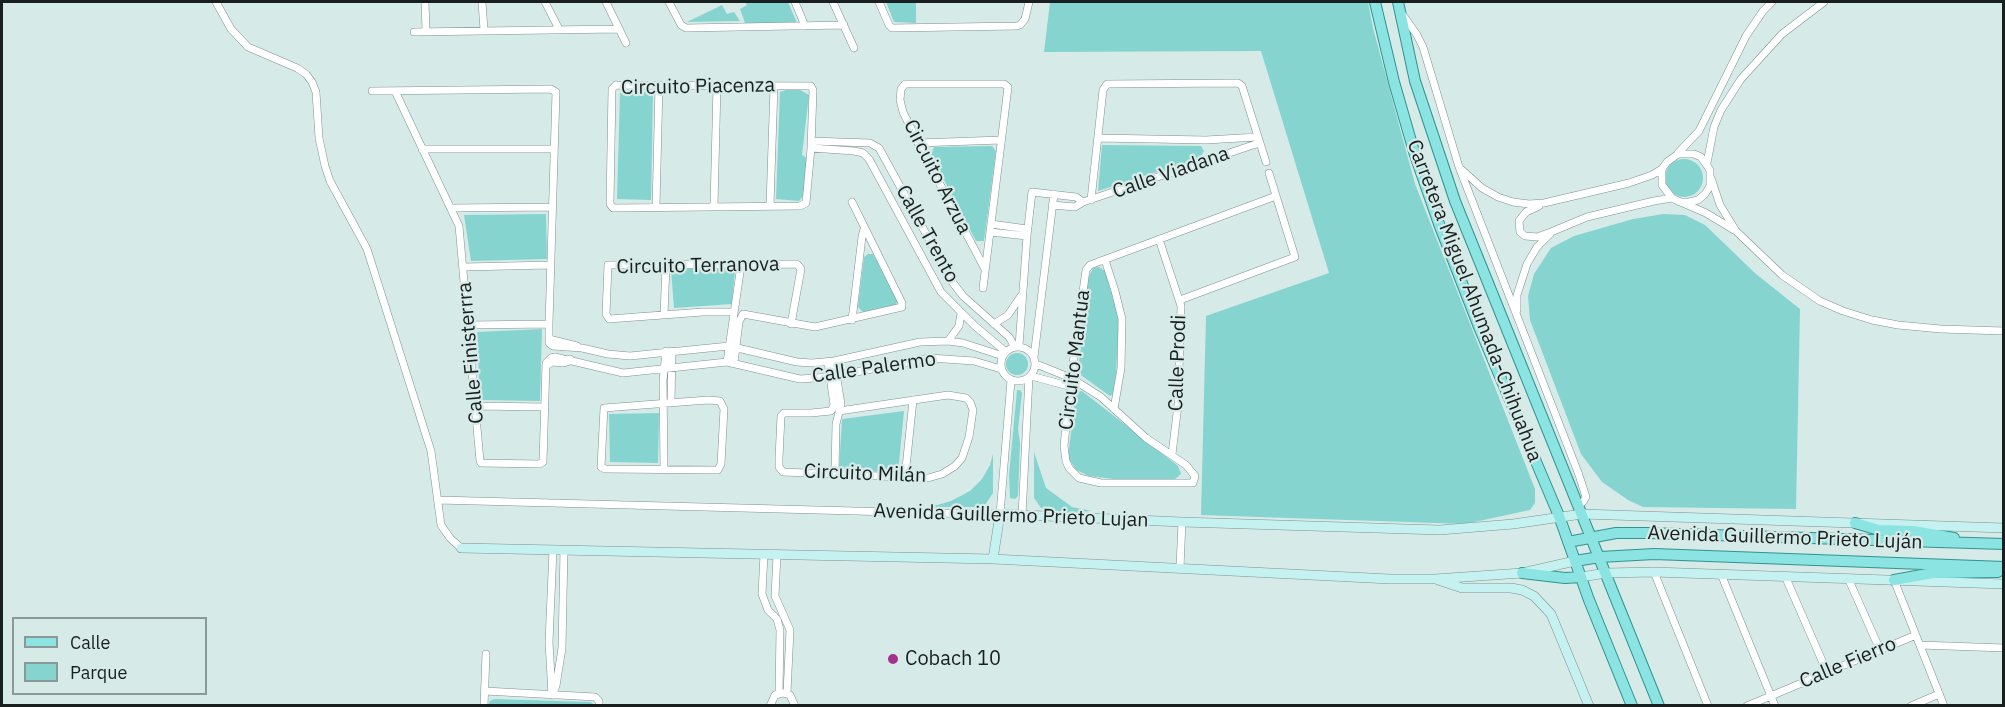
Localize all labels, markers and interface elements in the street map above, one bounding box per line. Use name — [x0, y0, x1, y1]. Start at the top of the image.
street label: Circuito Piacenza — [621, 74, 775, 100]
street label: Circuito Arzua — [898, 116, 976, 238]
street label: Carretera Miguel Ahumada-Chihuahua — [1401, 137, 1547, 465]
street label: Calle Viadana — [1110, 142, 1232, 204]
street label: Calle Trento — [890, 181, 964, 287]
street label: Circuito Terranova — [616, 253, 780, 279]
street label: Calle Finisterrra — [453, 281, 489, 425]
street label: Circuito Mantua — [1054, 288, 1096, 432]
street label: Calle Prodi — [1164, 314, 1192, 412]
street label: Calle Palermo — [811, 347, 937, 389]
street label: Circuito Milán — [803, 460, 927, 488]
street label: Avenida Guillermo Prieto Lujan — [873, 499, 1149, 533]
street label: Avenida Guillermo Prieto Luján — [1647, 521, 1923, 555]
legend — [12, 617, 207, 695]
text: Calle — [70, 631, 110, 654]
street label: Calle Fierro — [1796, 632, 1900, 694]
place label: Cobach 10 — [905, 647, 1001, 671]
marker: Cobach 10 — [886, 652, 900, 666]
text: Parque — [70, 661, 127, 684]

